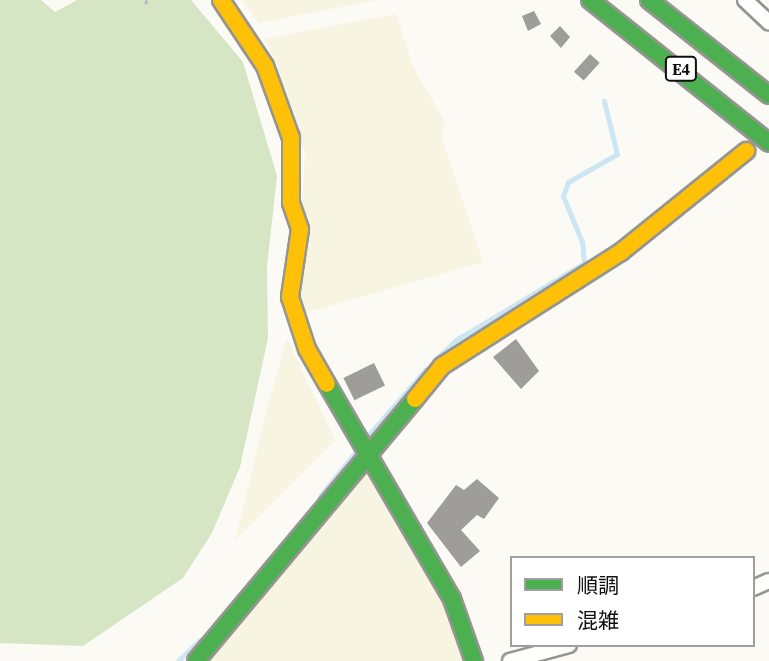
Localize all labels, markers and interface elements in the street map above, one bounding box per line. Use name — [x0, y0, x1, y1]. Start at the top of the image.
road number: E4 — [664, 57, 698, 82]
legend — [510, 556, 755, 647]
text: 順調 — [577, 571, 619, 600]
text: 混雑 — [577, 606, 619, 635]

